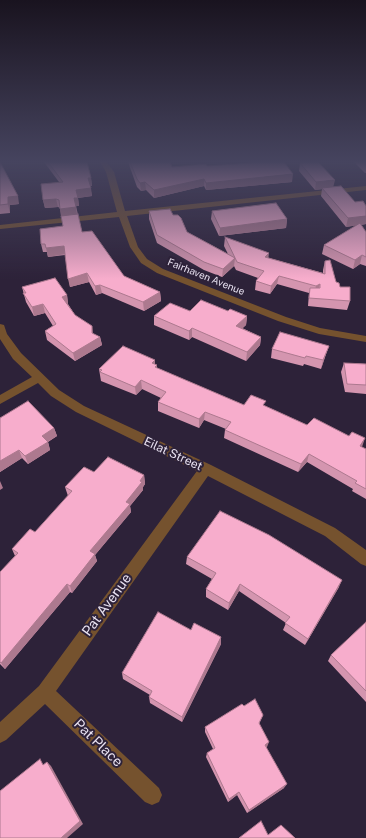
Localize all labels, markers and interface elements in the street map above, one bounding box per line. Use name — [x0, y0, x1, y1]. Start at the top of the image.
street label: Fairhaven Avenue — [166, 256, 246, 298]
street label: Eilat Street — [141, 434, 205, 474]
street label: Pat Avenue — [79, 570, 135, 640]
street label: Pat Place — [70, 716, 126, 770]

